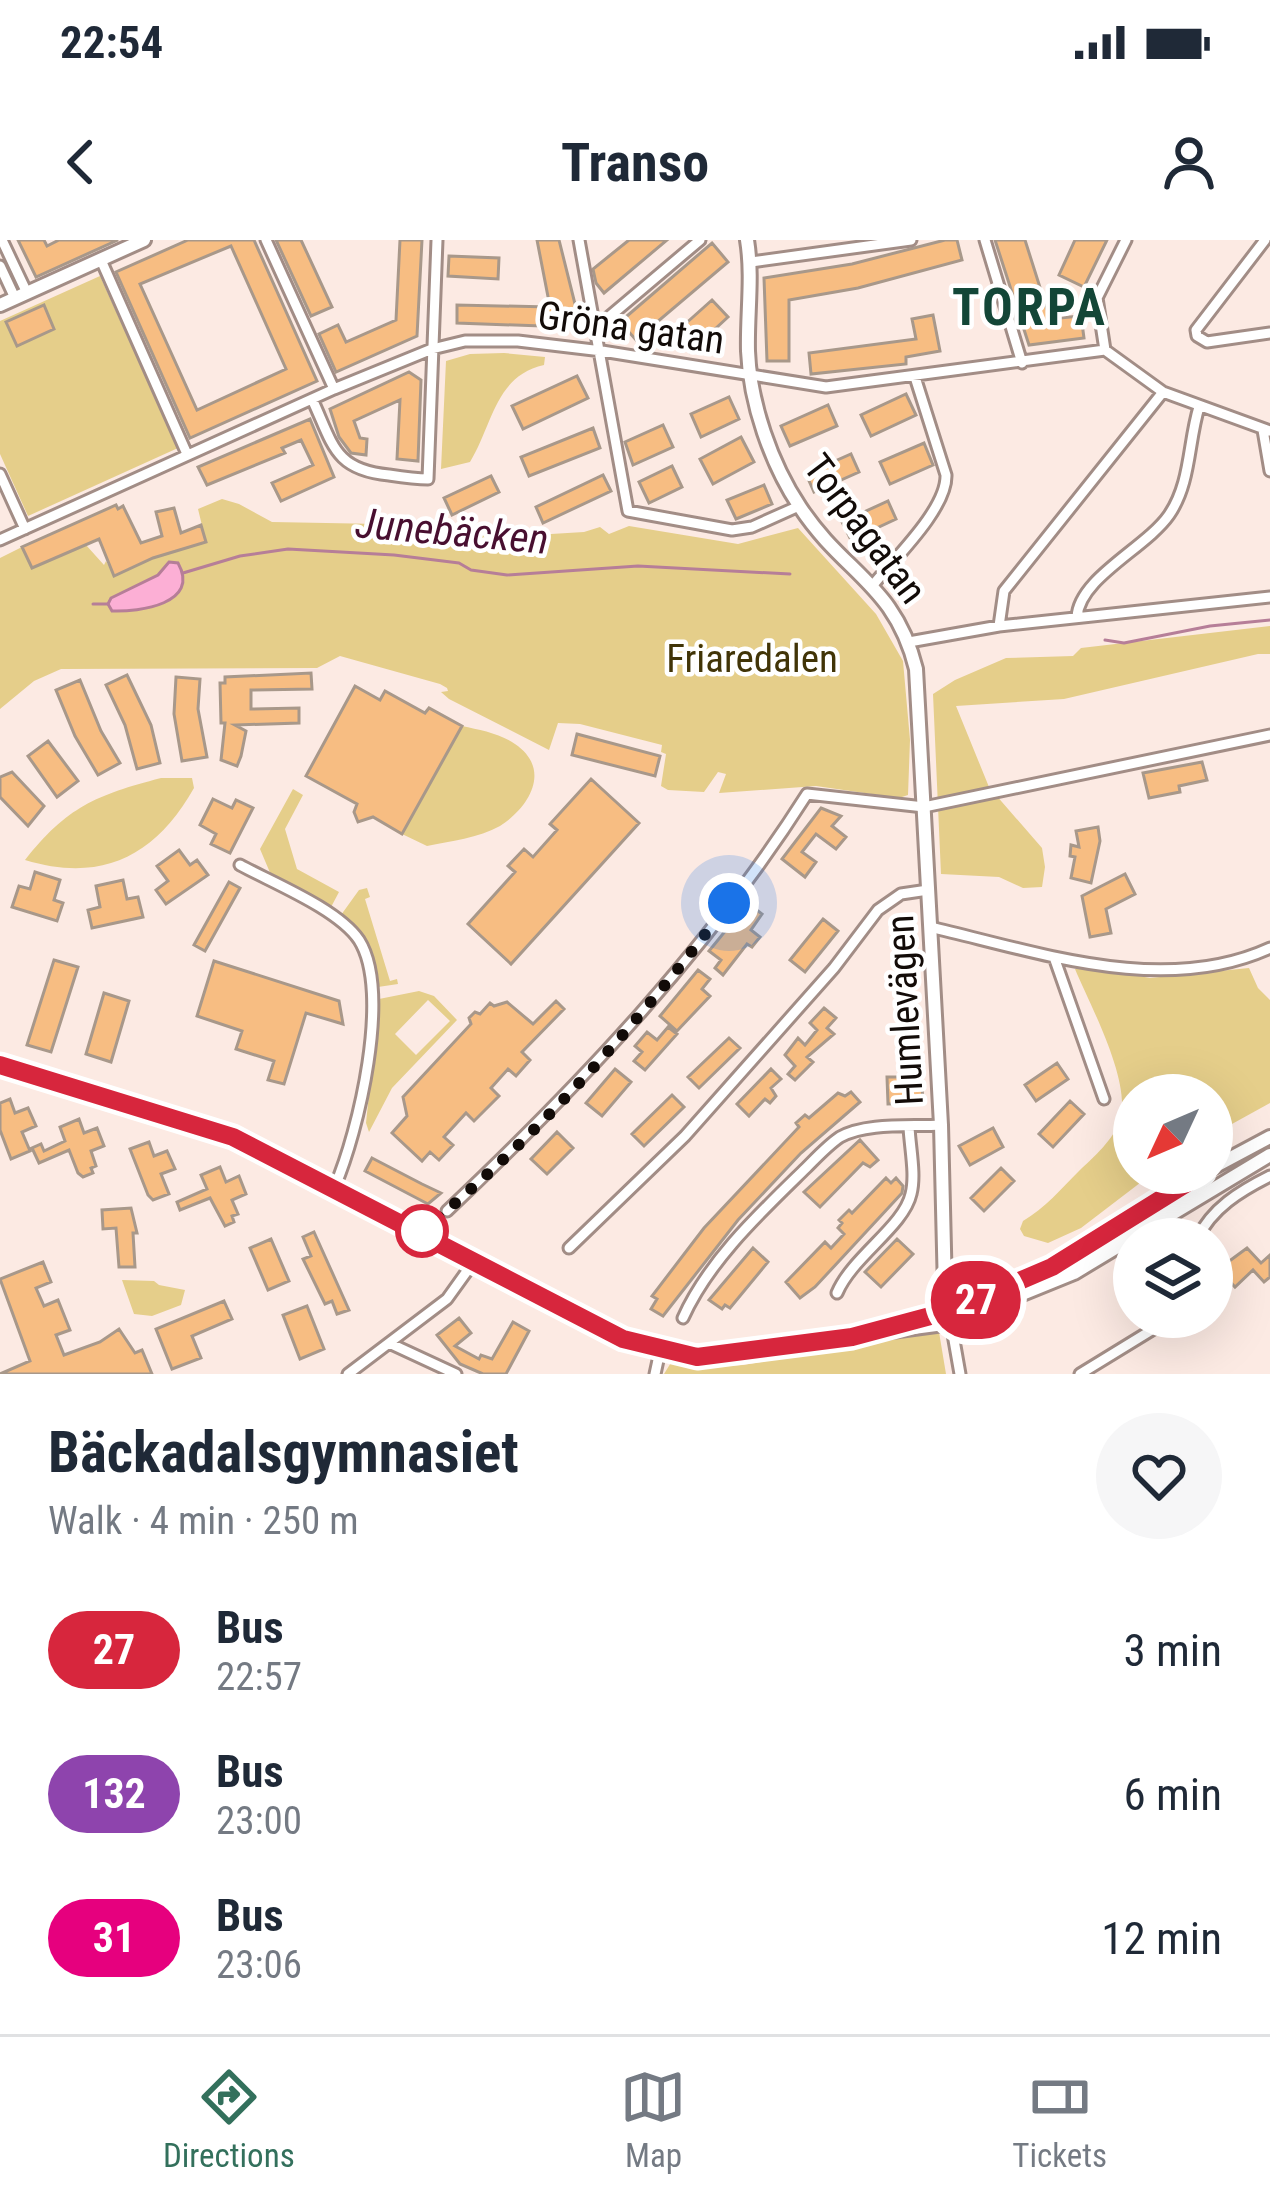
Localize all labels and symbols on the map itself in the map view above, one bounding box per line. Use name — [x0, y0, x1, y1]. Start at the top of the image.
district label: TORPA — [952, 278, 1108, 337]
street label: Gröna gatan — [535, 292, 727, 364]
street label: Torpagatan — [794, 445, 936, 613]
water label: Junebäcken — [354, 498, 550, 564]
park label: Friaredalen — [666, 636, 838, 682]
your location — [699, 873, 759, 933]
street label: Humlevägen — [877, 913, 933, 1107]
north arrow — [1113, 1074, 1233, 1194]
unlabelled marker — [397, 1206, 447, 1256]
line badge: 27 — [922, 1261, 1030, 1339]

